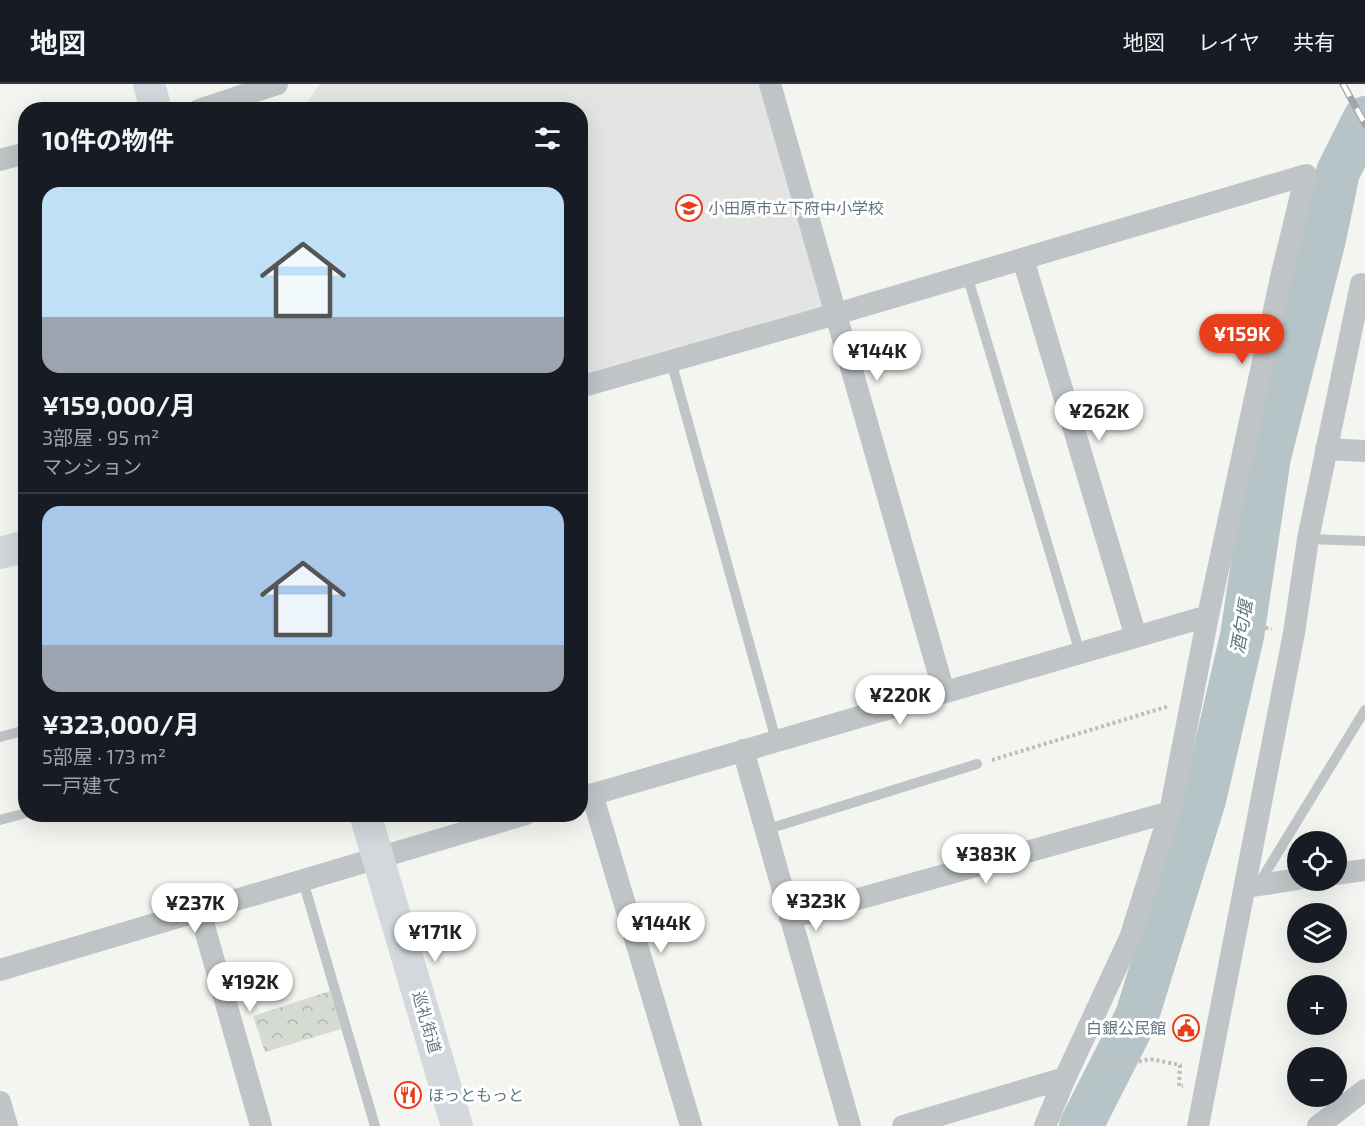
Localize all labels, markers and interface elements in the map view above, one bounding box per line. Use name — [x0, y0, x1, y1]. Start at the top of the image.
text: 地図 — [30, 25, 86, 59]
text: 地図 — [1123, 29, 1165, 54]
text: レイヤ — [1198, 29, 1260, 54]
text: 共有 — [1293, 29, 1335, 54]
icon: filters — [531, 122, 564, 155]
text: 10件の物件 — [42, 124, 174, 155]
school or university icon: 小田原市立下府中小学校 — [674, 193, 704, 223]
place label: 小田原市立下府中小学校 — [708, 198, 884, 217]
icon: home — [249, 226, 357, 334]
pin: ¥159K — [1200, 314, 1284, 365]
text: ¥159K — [1213, 321, 1271, 345]
pin: ¥144K — [835, 331, 919, 382]
text: ¥144K — [847, 338, 907, 362]
text: ¥159,000/月 — [42, 389, 196, 420]
pin: ¥262K — [1057, 391, 1141, 442]
text: ¥262K — [1069, 398, 1130, 422]
text: 3部屋 · 95 m² — [42, 425, 159, 449]
text: マンション — [42, 454, 142, 478]
icon: home — [249, 545, 357, 653]
water label: 酒匂堰 — [1225, 595, 1257, 655]
pin: ¥220K — [858, 675, 942, 726]
text: ¥220K — [869, 682, 931, 706]
text: ¥323,000/月 — [42, 708, 200, 739]
text: 5部屋 · 173 m² — [42, 744, 166, 768]
text: 一戸建て — [42, 773, 122, 797]
map controls — [1287, 831, 1347, 1107]
button: locate — [1287, 831, 1347, 891]
pin: ¥383K — [944, 834, 1028, 885]
text: ¥383K — [955, 841, 1017, 865]
pin: ¥323K — [774, 881, 858, 932]
pin: ¥237K — [153, 883, 237, 934]
text: ¥323K — [786, 888, 846, 912]
text: ¥237K — [165, 890, 225, 914]
pin: ¥144K — [619, 903, 703, 954]
button: layers — [1287, 903, 1347, 963]
text: ¥144K — [631, 910, 691, 934]
pin: ¥171K — [393, 912, 477, 963]
text: ¥171K — [408, 919, 462, 943]
pin: ¥192K — [208, 962, 292, 1013]
text: ¥192K — [221, 969, 279, 993]
button: + — [1287, 975, 1347, 1035]
street label: 巡礼街道 — [410, 988, 445, 1055]
public building icon: 白銀公民館 — [1171, 1013, 1201, 1043]
place label: 白銀公民館 — [1086, 1018, 1166, 1037]
button: − — [1287, 1047, 1347, 1107]
restaurant icon: ほっともっと — [393, 1080, 423, 1110]
place label: ほっともっと — [428, 1085, 524, 1104]

